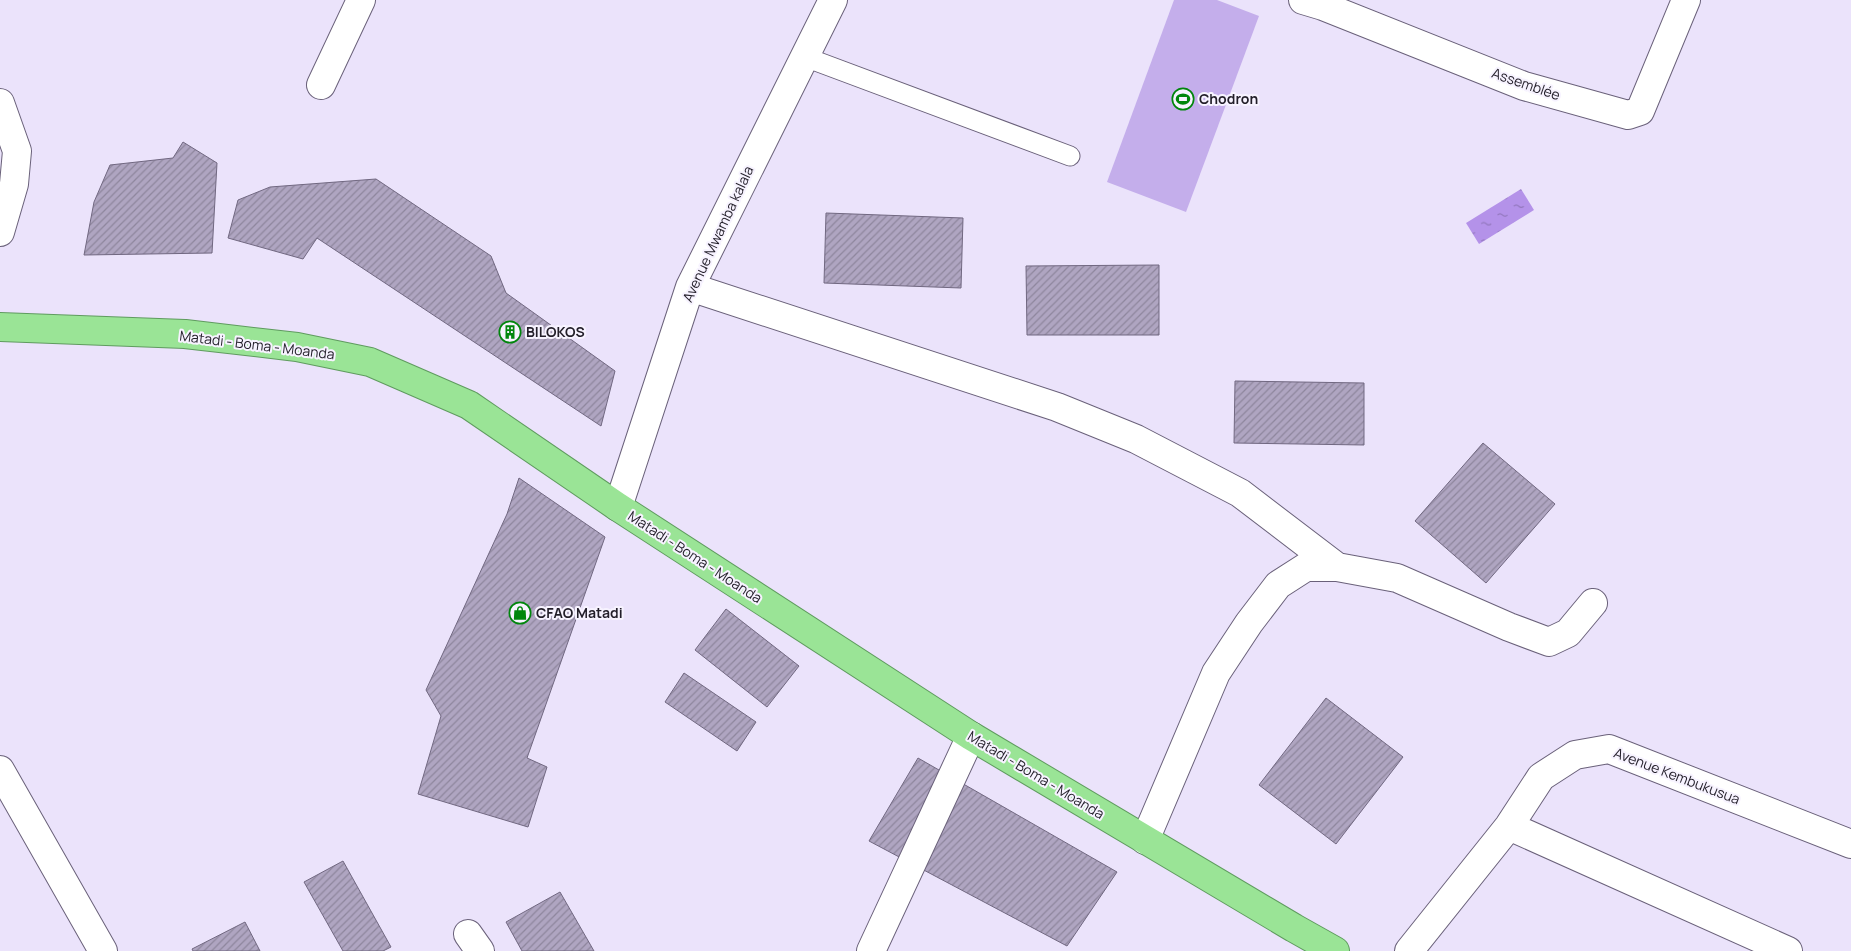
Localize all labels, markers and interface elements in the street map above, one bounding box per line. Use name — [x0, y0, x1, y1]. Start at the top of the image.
street label: Assemblée — [1489, 63, 1563, 104]
sports icon: Chodron — [1171, 87, 1195, 111]
place label: Chodron — [1199, 89, 1258, 108]
street label: Avenue Mwamba kalala — [678, 163, 757, 305]
building icon: BILOKOS — [498, 320, 522, 344]
place label: BILOKOS — [526, 322, 585, 341]
street label: Matadi - Boma - Moanda — [178, 326, 336, 363]
street label: Matadi - Boma - Moanda — [625, 506, 766, 607]
shop icon: CFAO Matadi — [508, 601, 532, 625]
place label: CFAO Matadi — [536, 603, 623, 622]
street label: Matadi - Boma - Moanda — [964, 726, 1108, 823]
street label: Avenue Kembukusua — [1611, 743, 1743, 808]

